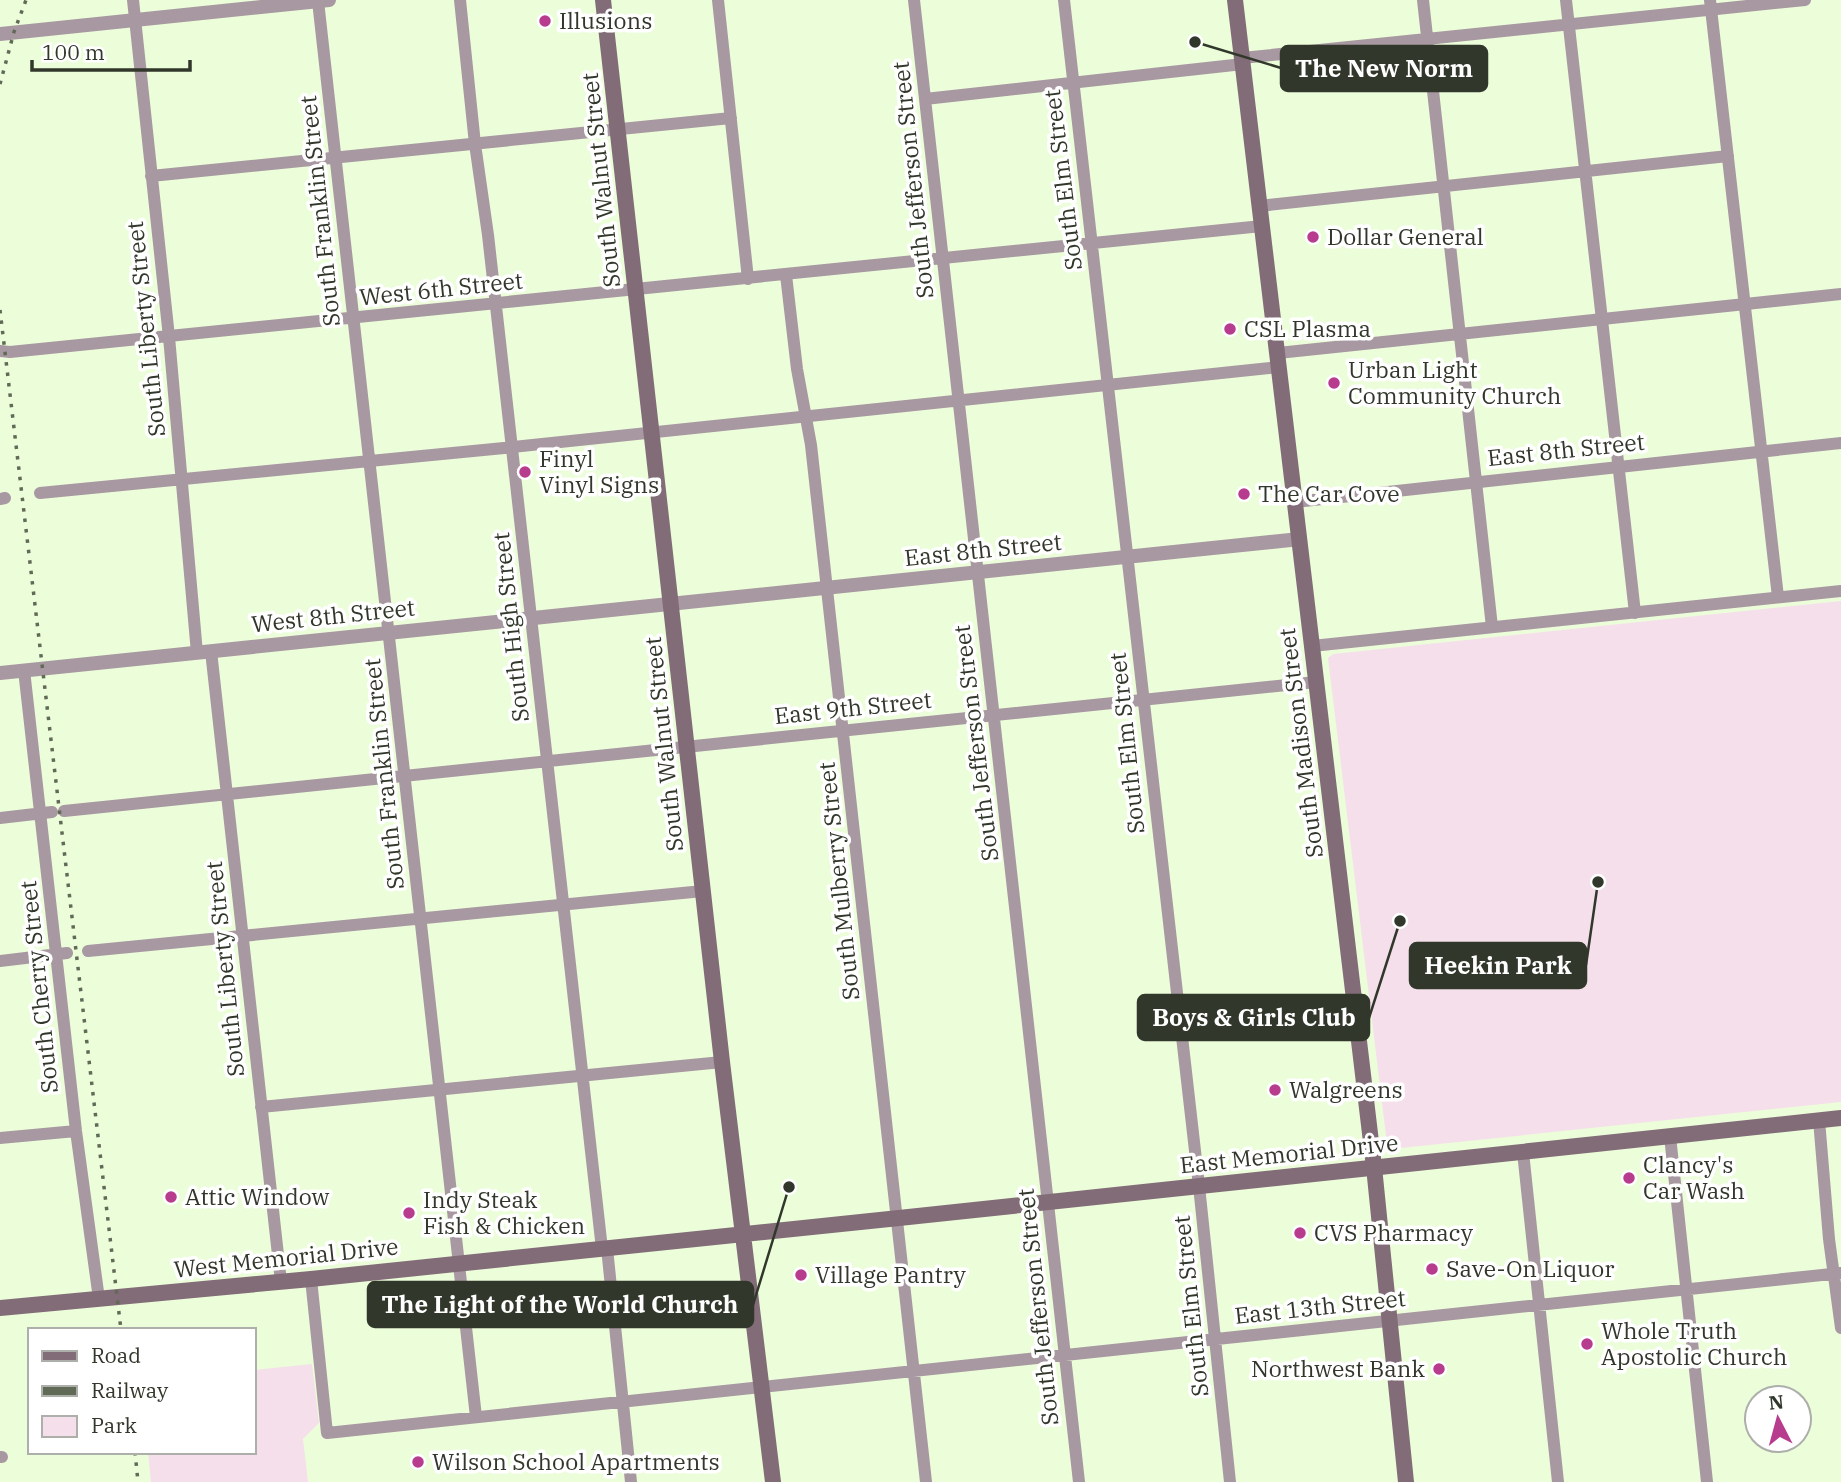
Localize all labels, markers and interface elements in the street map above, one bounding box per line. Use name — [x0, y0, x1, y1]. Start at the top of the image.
place label: Illusions — [559, 5, 652, 35]
marker: Illusions — [537, 13, 553, 29]
scale bar — [32, 28, 189, 72]
text: 100 m — [42, 38, 105, 66]
callout: The New Norm — [1281, 46, 1487, 91]
text: The New Norm — [1295, 52, 1473, 84]
street label: South Jefferson Street — [885, 60, 939, 300]
street label: South Walnut Street — [574, 71, 626, 289]
street label: South Elm Street — [1036, 88, 1088, 272]
street label: South Franklin Street — [292, 94, 346, 328]
street label: South Liberty Street — [119, 220, 171, 438]
place label: Dollar General — [1327, 221, 1484, 251]
marker: Dollar General — [1305, 229, 1321, 245]
street label: West 6th Street — [358, 265, 524, 312]
place label: CSL Plasma — [1244, 313, 1371, 343]
marker: CSL Plasma — [1222, 321, 1238, 337]
place label: Urban Light Community Church — [1348, 354, 1561, 410]
marker: Urban Light Community Church — [1326, 375, 1342, 391]
street label: East 8th Street — [1486, 426, 1646, 472]
place label: Finyl Vinyl Signs — [539, 443, 659, 499]
marker: Finyl Vinyl Signs — [517, 464, 533, 480]
place label: The Car Cove — [1258, 478, 1400, 508]
marker: The Car Cove — [1236, 486, 1252, 502]
street label: East 8th Street — [903, 526, 1063, 572]
street label: South High Street — [485, 531, 535, 724]
street label: West 8th Street — [250, 592, 416, 639]
street label: South Jefferson Street — [946, 623, 1004, 863]
street label: South Madison Street — [1271, 627, 1329, 860]
street label: South Walnut Street — [637, 635, 689, 853]
street label: South Elm Street — [1102, 651, 1150, 835]
street label: South Franklin Street — [356, 657, 410, 891]
street label: East 9th Street — [773, 684, 933, 730]
street label: South Mulberry Street — [811, 761, 865, 1002]
street label: South Liberty Street — [198, 860, 250, 1078]
street label: South Cherry Street — [12, 879, 64, 1095]
callout: Heekin Park — [1410, 943, 1586, 988]
text: Heekin Park — [1424, 949, 1572, 981]
callout: Boys & Girls Club — [1138, 995, 1369, 1040]
text: Boys & Girls Club — [1152, 1001, 1356, 1033]
place label: Walgreens — [1289, 1074, 1403, 1104]
marker: Walgreens — [1267, 1082, 1283, 1098]
street label: East Memorial Drive — [1178, 1127, 1400, 1179]
place label: Clancy's Car Wash — [1643, 1149, 1745, 1205]
marker: Clancy's Car Wash — [1621, 1170, 1637, 1186]
place label: Attic Window — [185, 1181, 330, 1211]
place label: Indy Steak Fish & Chicken — [423, 1184, 585, 1240]
street label: South Jefferson Street — [1010, 1187, 1064, 1427]
marker: Attic Window — [163, 1189, 179, 1205]
marker: Indy Steak Fish & Chicken — [401, 1205, 417, 1221]
street label: South Elm Street — [1166, 1214, 1214, 1398]
place label: CVS Pharmacy — [1314, 1217, 1474, 1247]
marker: CVS Pharmacy — [1292, 1225, 1308, 1241]
street label: West Memorial Drive — [172, 1230, 400, 1284]
place label: Save-On Liquor — [1446, 1253, 1614, 1283]
place label: Village Pantry — [815, 1259, 967, 1289]
marker: Save-On Liquor — [1424, 1261, 1440, 1277]
marker: Village Pantry — [793, 1267, 809, 1283]
callout: The Light of the World Church — [368, 1282, 753, 1327]
street label: East 13th Street — [1233, 1282, 1407, 1330]
text: The Light of the World Church — [382, 1288, 738, 1320]
place label: Whole Truth Apostolic Church — [1601, 1315, 1787, 1371]
legend — [28, 1328, 256, 1454]
marker: Whole Truth Apostolic Church — [1579, 1336, 1595, 1352]
text: Road — [91, 1341, 141, 1369]
place label: Northwest Bank — [1251, 1353, 1426, 1383]
marker: Northwest Bank — [1431, 1361, 1447, 1377]
text: Railway — [91, 1376, 169, 1404]
north arrow — [1743, 1384, 1813, 1454]
text: N — [1767, 1389, 1785, 1415]
text: Park — [91, 1411, 138, 1439]
place label: Wilson School Apartments — [432, 1446, 720, 1476]
marker: Wilson School Apartments — [410, 1454, 426, 1470]

